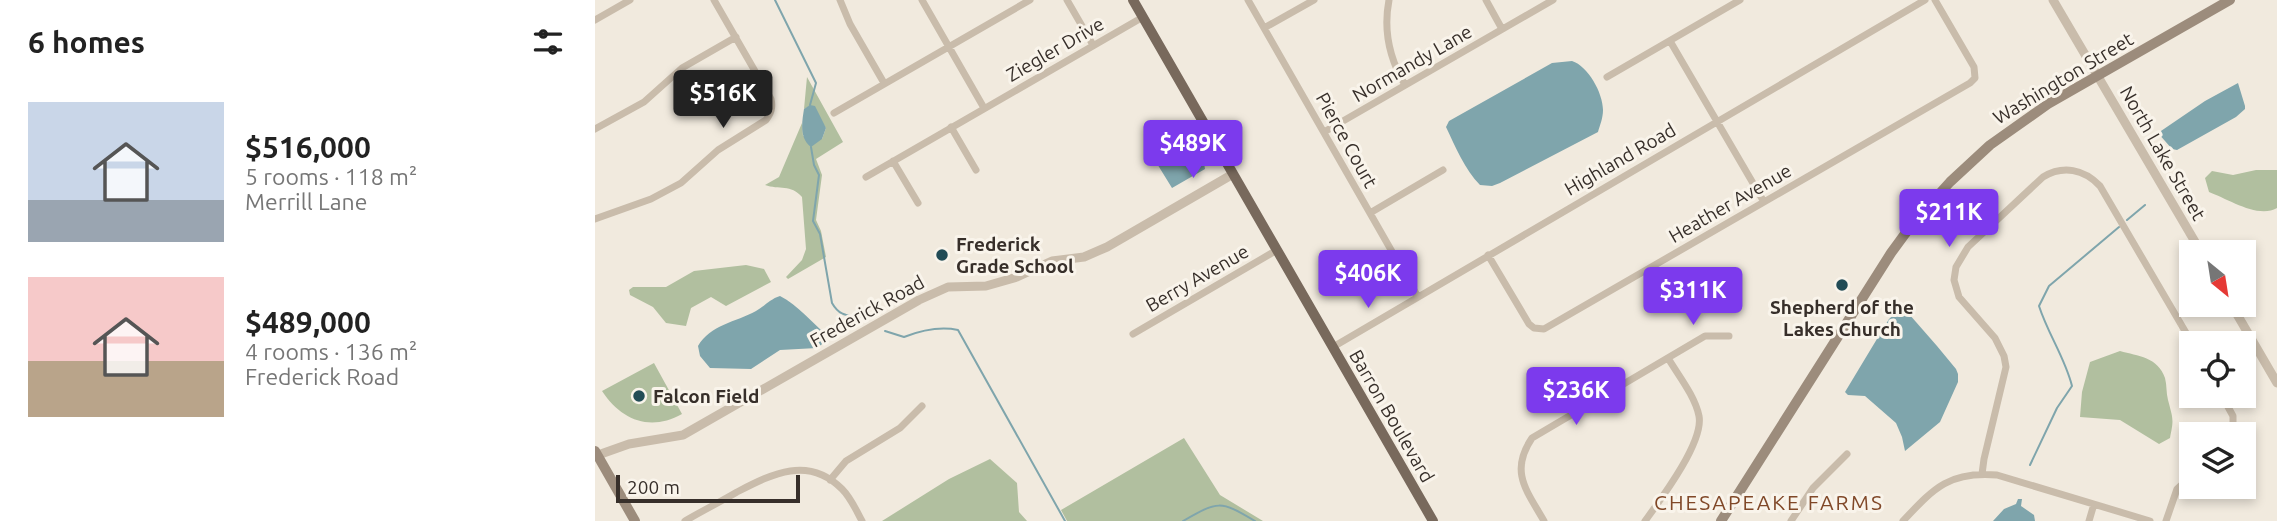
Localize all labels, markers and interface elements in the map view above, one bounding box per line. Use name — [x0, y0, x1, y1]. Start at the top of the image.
street label: Ziegler Drive — [1002, 12, 1108, 86]
street label: Normandy Lane — [1348, 20, 1476, 106]
icon: filters — [529, 23, 567, 61]
text: 6 homes — [28, 25, 145, 59]
street label: Washington Street — [1989, 27, 2137, 128]
pin: $516K — [674, 71, 772, 130]
text: $516K — [689, 80, 757, 105]
street label: North Lake Street — [2116, 82, 2211, 224]
street label: Pierce Court — [1312, 89, 1382, 192]
street label: Highland Road — [1561, 118, 1679, 200]
pin: $489K — [1144, 120, 1242, 180]
icon: home — [84, 130, 168, 214]
text: $516,000 — [245, 130, 371, 164]
text: $489K — [1159, 130, 1227, 155]
street label: Heather Avenue — [1665, 159, 1795, 247]
text: 5 rooms · 118 m² — [245, 164, 417, 189]
text: Merrill Lane — [245, 189, 367, 214]
pin: $211K — [1900, 190, 1998, 249]
text: $211K — [1915, 199, 1983, 224]
place label: Frederick Grade School — [956, 233, 1074, 277]
street label: Berry Avenue — [1142, 240, 1252, 316]
north arrow — [2179, 240, 2256, 317]
map controls — [2179, 240, 2256, 499]
marker: Frederick Grade School — [934, 247, 950, 263]
pin: $406K — [1319, 250, 1417, 310]
text: $406K — [1334, 260, 1402, 285]
pin: $311K — [1644, 268, 1742, 327]
street label: Frederick Road — [806, 271, 928, 351]
text: $311K — [1659, 277, 1727, 302]
marker: Shepherd of the Lakes Church — [1834, 277, 1850, 293]
place label: Shepherd of the Lakes Church — [1770, 296, 1914, 340]
icon: home — [84, 305, 168, 389]
text: $489,000 — [245, 305, 371, 339]
button: locate — [2179, 331, 2256, 408]
text: 4 rooms · 136 m² — [245, 339, 417, 364]
street label: Barron Boulevard — [1345, 346, 1439, 486]
text: Frederick Road — [245, 364, 399, 389]
pin: $236K — [1527, 368, 1625, 427]
text: $236K — [1542, 377, 1610, 402]
place label: Falcon Field — [653, 385, 759, 407]
marker: Falcon Field — [631, 388, 647, 404]
button: layers — [2179, 422, 2256, 499]
scale bar — [616, 472, 800, 504]
text: 200 m — [627, 476, 680, 498]
district label: CHESAPEAKE FARMS — [1654, 490, 1884, 514]

